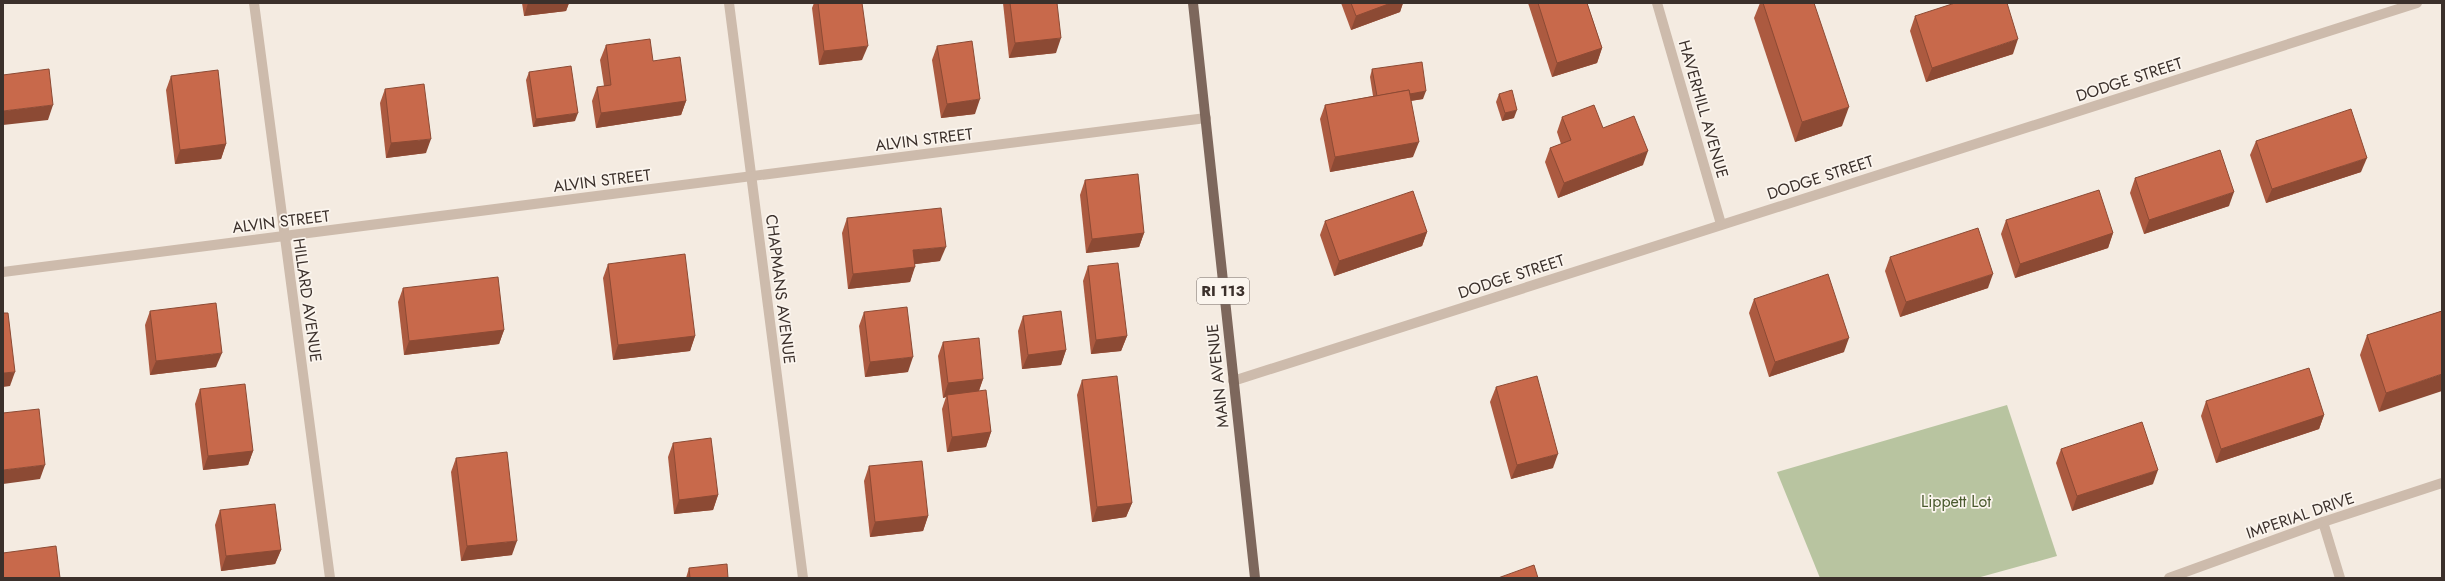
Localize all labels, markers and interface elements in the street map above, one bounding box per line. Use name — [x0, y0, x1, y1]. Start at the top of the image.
street label: HAVERHILL AVENUE — [1673, 37, 1734, 181]
street label: DODGE STREET — [2073, 51, 2186, 108]
street label: ALVIN STREET — [874, 122, 975, 157]
street label: DODGE STREET — [1764, 149, 1877, 206]
street label: ALVIN STREET — [552, 163, 653, 198]
street label: ALVIN STREET — [231, 204, 332, 239]
street label: CHAPMANS AVENUE — [760, 213, 801, 365]
street label: HILLARD AVENUE — [287, 237, 328, 364]
street label: DODGE STREET — [1455, 248, 1568, 305]
road number: RI 113 — [1197, 278, 1249, 304]
street label: MAIN AVENUE — [1201, 323, 1234, 429]
street label: IMPERIAL DRIVE — [2243, 486, 2357, 545]
park label: Lippett Lot — [1921, 490, 1991, 513]

